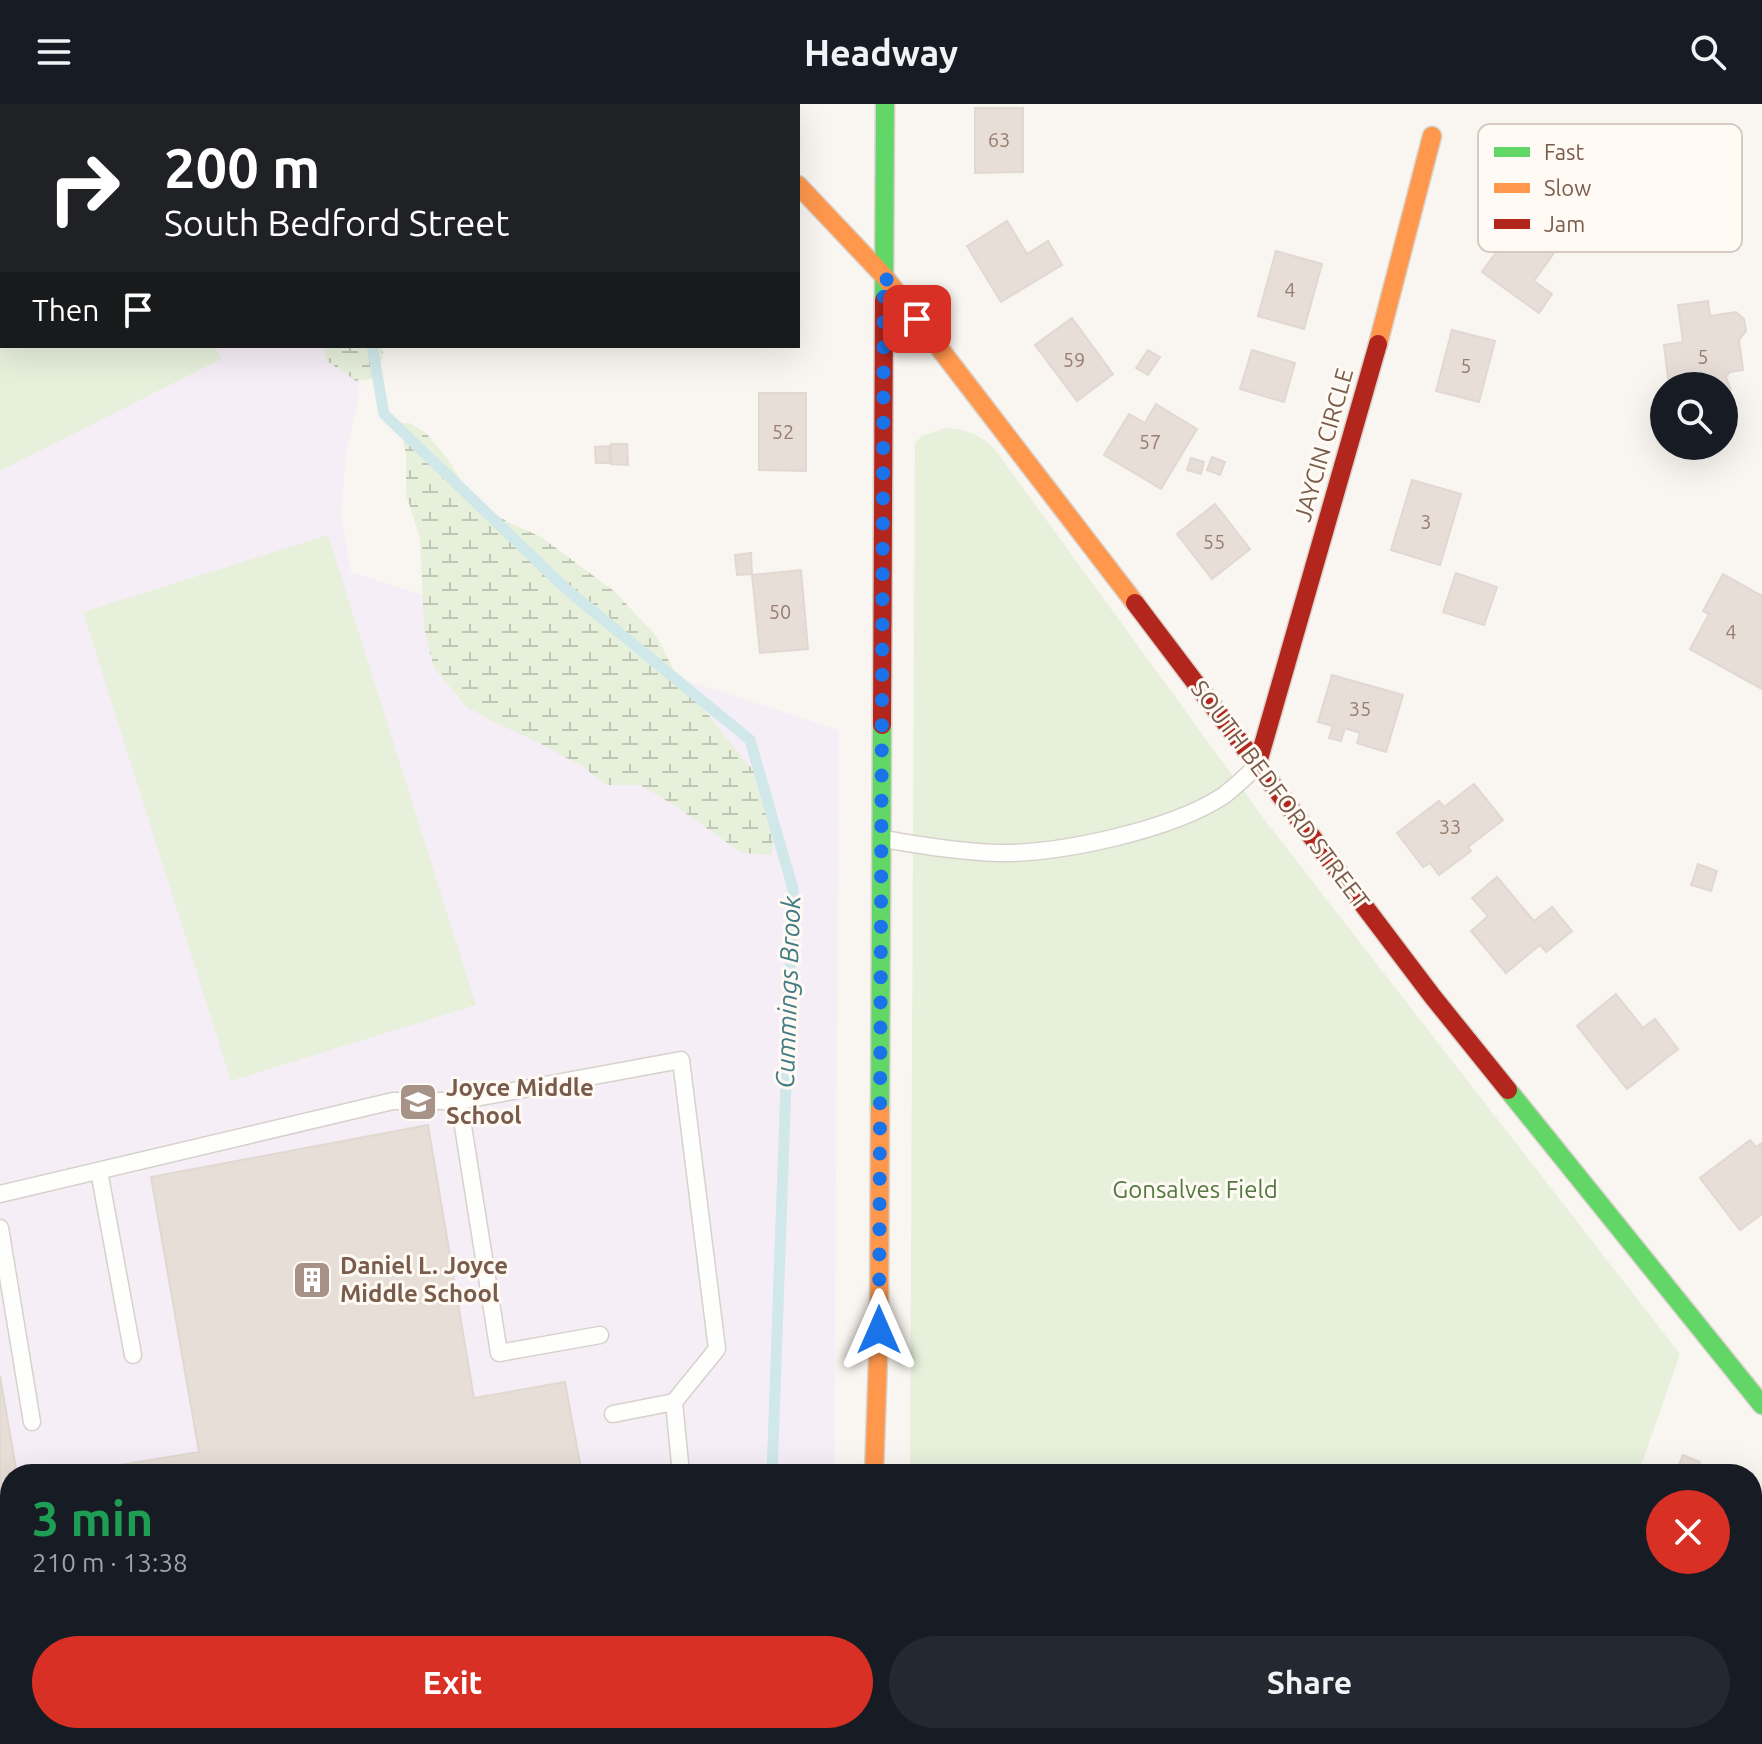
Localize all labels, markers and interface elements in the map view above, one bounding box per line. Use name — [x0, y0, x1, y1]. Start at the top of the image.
icon: menu — [32, 30, 76, 74]
icon: search — [1686, 30, 1730, 74]
text: Headway — [804, 32, 958, 73]
legend — [1478, 124, 1742, 252]
house number: 63 — [988, 128, 1010, 151]
icon: right — [32, 136, 136, 240]
text: 200 m — [164, 136, 320, 199]
text: Fast — [1544, 139, 1585, 164]
text: Slow — [1544, 175, 1591, 200]
text: South Bedford Street — [164, 202, 509, 243]
text: Jam — [1544, 211, 1585, 236]
house number: 4 — [1284, 278, 1296, 301]
pin — [883, 285, 951, 353]
icon: arrive — [116, 288, 160, 332]
text: Then — [32, 293, 100, 327]
icon: arrive — [895, 297, 939, 341]
house number: 5 — [1697, 345, 1709, 368]
house number: 59 — [1063, 348, 1085, 371]
house number: 5 — [1460, 354, 1472, 377]
street label: JAYCIN CIRCLE — [1289, 365, 1358, 525]
map controls — [1650, 372, 1738, 460]
button: search — [1650, 372, 1738, 460]
house number: 52 — [772, 420, 794, 443]
house number: 57 — [1139, 430, 1161, 453]
house number: 3 — [1420, 510, 1432, 533]
house number: 55 — [1203, 530, 1225, 553]
house number: 50 — [769, 600, 791, 623]
house number: 4 — [1725, 620, 1737, 643]
street label: SOUTH BEDFORD STREET — [1186, 675, 1375, 914]
house number: 35 — [1349, 697, 1371, 720]
house number: 33 — [1439, 815, 1461, 838]
water label: Cummings Brook — [770, 894, 805, 1089]
place label: Joyce Middle School — [446, 1074, 594, 1129]
school or university icon: Joyce Middle School — [397, 1081, 439, 1123]
park label: Gonsalves Field — [1112, 1176, 1278, 1203]
place label: Daniel L. Joyce Middle School — [340, 1252, 508, 1307]
building icon: Daniel L. Joyce Middle School — [291, 1259, 333, 1301]
position arrow — [837, 1288, 921, 1372]
button: close — [1646, 1490, 1730, 1574]
text: 3 min — [32, 1491, 153, 1545]
text: 210 m · 13:38 — [32, 1548, 188, 1577]
button: Exit — [32, 1636, 873, 1728]
button: Share — [889, 1636, 1730, 1728]

